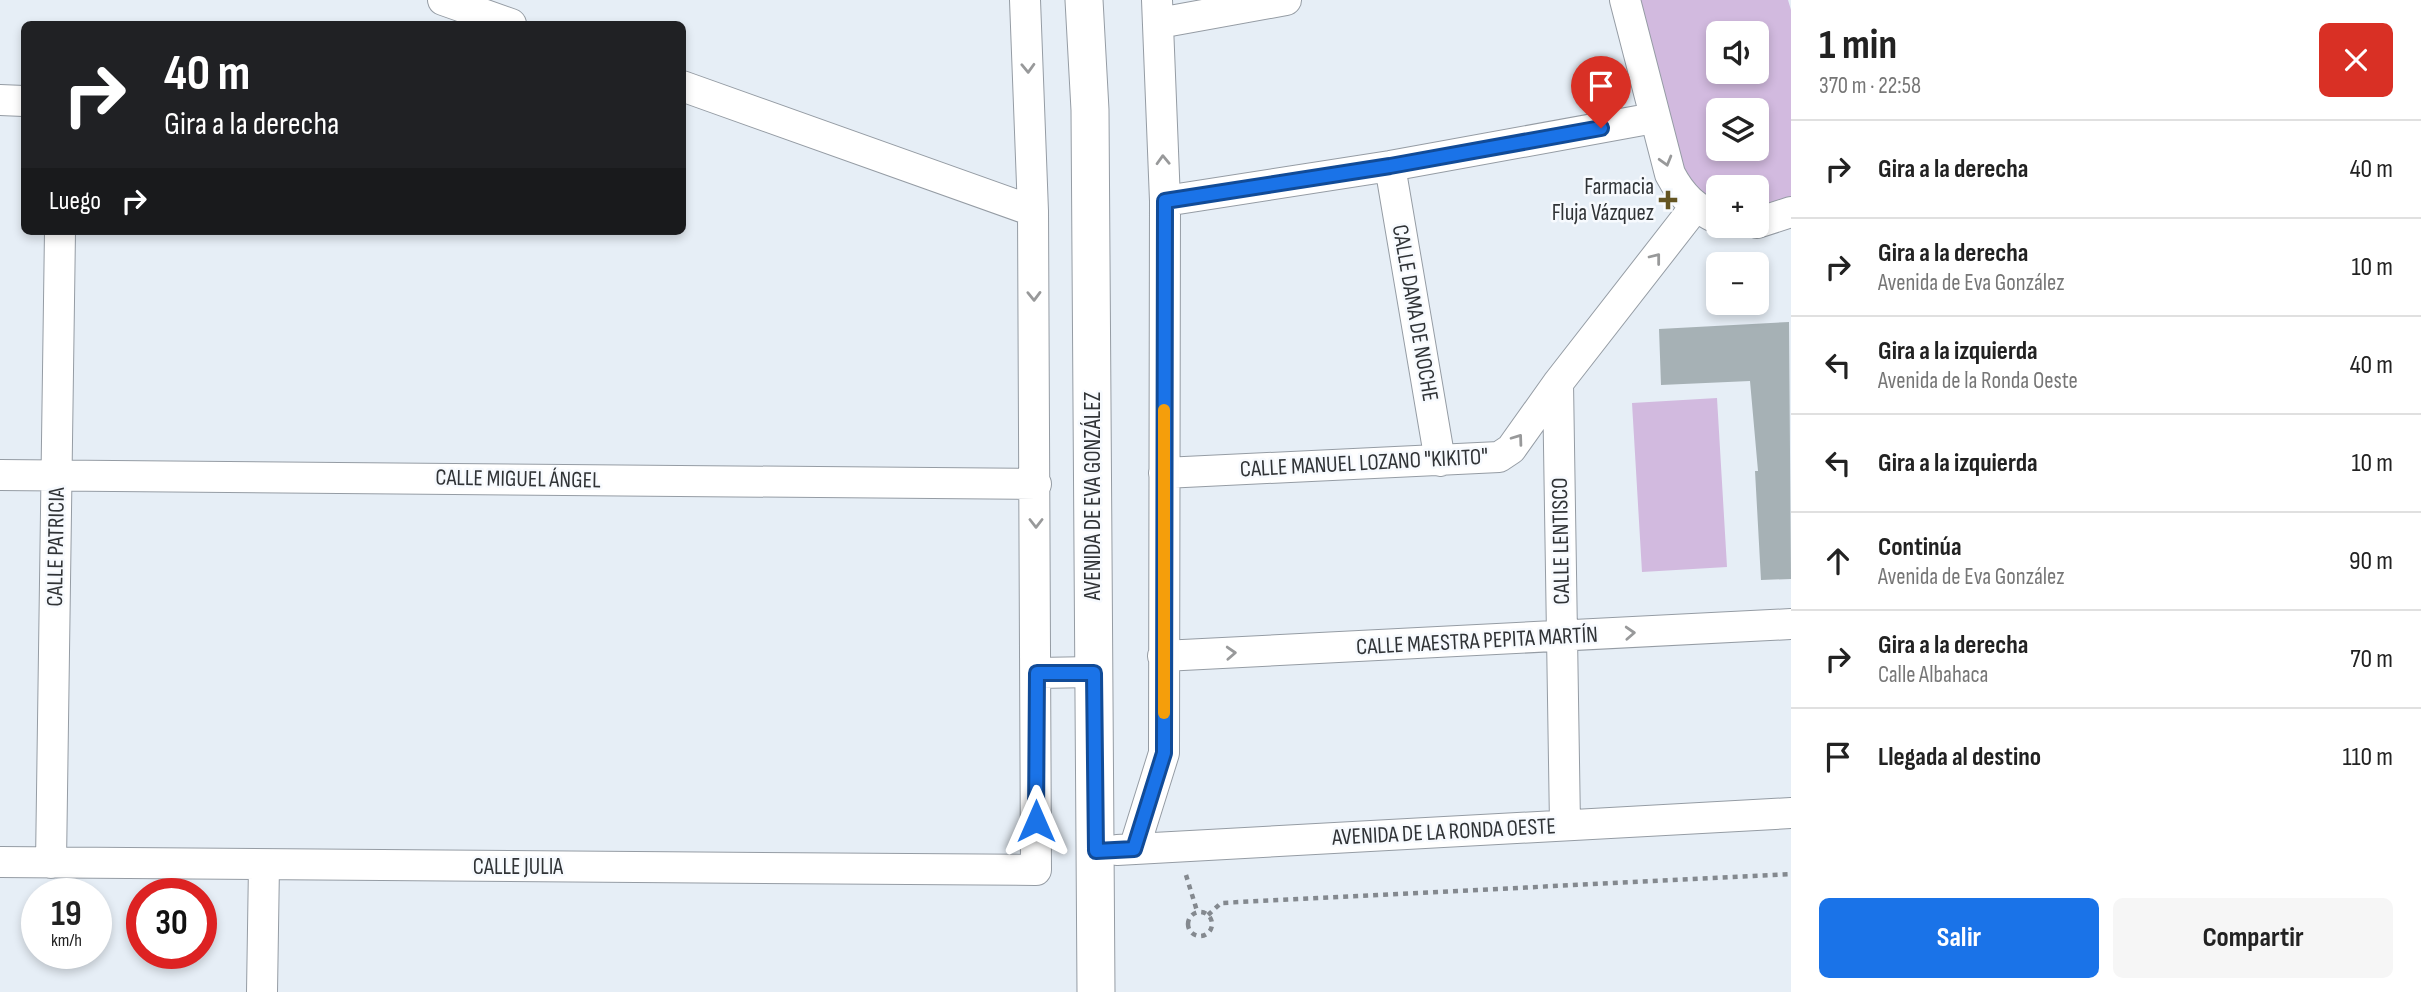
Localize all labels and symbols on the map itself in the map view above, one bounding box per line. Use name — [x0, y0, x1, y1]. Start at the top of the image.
pin — [1571, 56, 1631, 128]
one-way arrow — [1020, 63, 1035, 74]
one-way arrow — [1156, 154, 1171, 165]
one-way arrow — [1658, 155, 1672, 167]
place label: Farmacia Fluja Vázquez — [1552, 173, 1654, 227]
marker: Farmacia Fluja Vázquez — [1660, 192, 1676, 208]
street label: CALLE DAMA DE NOCHE — [1386, 222, 1444, 404]
one-way arrow — [1647, 253, 1660, 265]
one-way arrow — [1026, 291, 1042, 301]
street label: AVENIDA DE EVA GONZÁLEZ — [1079, 391, 1107, 601]
one-way arrow — [1510, 434, 1522, 447]
street label: CALLE MANUEL LOZANO "KIKITO" — [1239, 443, 1489, 483]
street label: CALLE MIGUEL ÁNGEL — [435, 464, 601, 494]
street label: CALLE LENTISCO — [1546, 477, 1576, 605]
street label: CALLE PATRICIA — [41, 487, 71, 607]
one-way arrow — [1028, 518, 1044, 529]
street label: CALLE MAESTRA PEPITA MARTÍN — [1355, 621, 1599, 661]
one-way arrow — [1624, 626, 1635, 641]
one-way arrow — [1226, 646, 1237, 661]
position arrow — [999, 784, 1073, 858]
street label: AVENIDA DE LA RONDA OESTE — [1330, 812, 1557, 852]
street label: CALLE JULIA — [473, 853, 563, 881]
speed limit sign: 30 — [126, 878, 217, 969]

